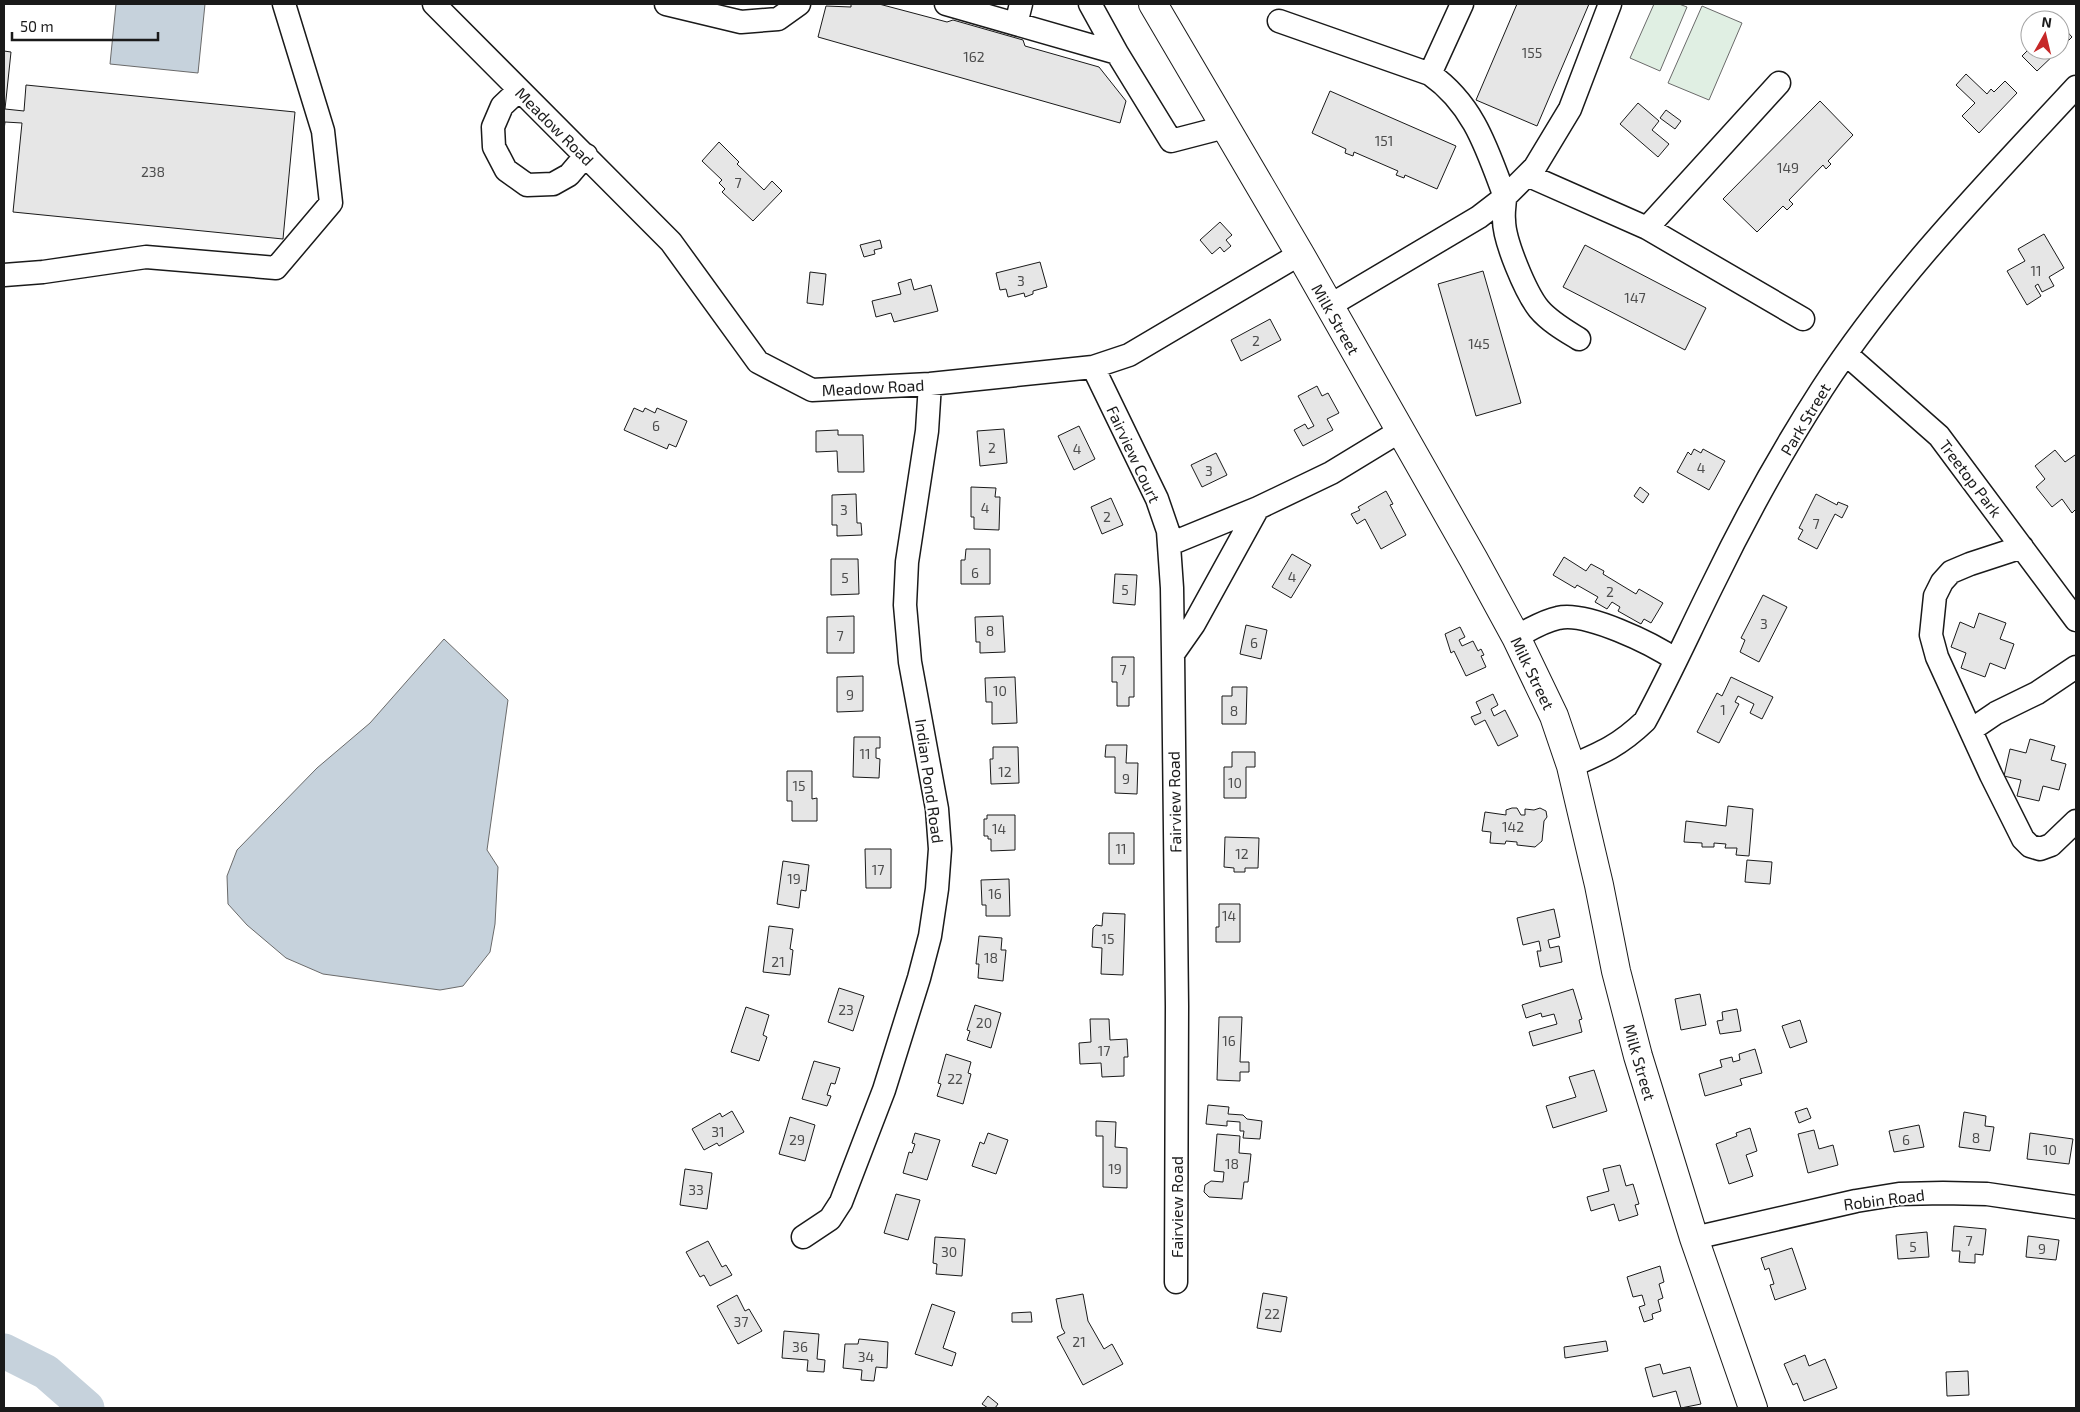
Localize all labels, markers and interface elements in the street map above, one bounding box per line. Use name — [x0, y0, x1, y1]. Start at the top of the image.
scale bar — [12, 10, 159, 42]
north arrow — [2020, 10, 2070, 60]
text: N — [2041, 13, 2053, 31]
text: 50 m — [20, 17, 54, 35]
house number: 155 — [1522, 44, 1542, 61]
house number: 162 — [963, 48, 985, 65]
street label: Meadow Road — [512, 83, 598, 169]
house number: 151 — [1375, 132, 1393, 149]
house number: 149 — [1777, 159, 1799, 176]
house number: 238 — [141, 163, 165, 180]
house number: 7 — [734, 174, 742, 191]
house number: 11 — [2030, 262, 2042, 279]
house number: 3 — [1017, 272, 1025, 289]
street label: Milk Street — [1308, 280, 1364, 358]
house number: 147 — [1624, 289, 1646, 306]
house number: 2 — [1252, 332, 1260, 349]
house number: 145 — [1468, 335, 1490, 352]
street label: Meadow Road — [821, 375, 925, 399]
street label: Park Street — [1776, 380, 1834, 458]
street label: Fairview Court — [1103, 403, 1165, 505]
house number: 6 — [652, 417, 660, 434]
street label: Treetop Park — [1936, 436, 2006, 520]
house number: 2 — [988, 439, 996, 456]
house number: 4 — [1073, 440, 1081, 457]
house number: 4 — [1697, 459, 1705, 476]
house number: 3 — [1205, 462, 1213, 479]
house number: 4 — [981, 499, 989, 516]
house number: 3 — [840, 501, 848, 518]
house number: 2 — [1103, 508, 1111, 525]
house number: 7 — [1812, 515, 1820, 532]
house number: 6 — [971, 564, 979, 581]
house number: 4 — [1288, 568, 1296, 585]
house number: 5 — [841, 569, 849, 586]
house number: 5 — [1121, 581, 1129, 598]
house number: 2 — [1606, 583, 1614, 600]
house number: 3 — [1760, 615, 1768, 632]
house number: 8 — [986, 622, 994, 639]
house number: 7 — [836, 627, 844, 644]
street label: Milk Street — [1507, 633, 1559, 713]
house number: 6 — [1250, 634, 1258, 651]
house number: 7 — [1119, 661, 1127, 678]
house number: 10 — [993, 682, 1007, 699]
house number: 9 — [846, 686, 854, 703]
house number: 1 — [1720, 701, 1726, 718]
house number: 8 — [1230, 702, 1238, 719]
street label: Indian Pond Road — [912, 717, 948, 845]
house number: 11 — [859, 745, 871, 762]
street label: Fairview Road — [1164, 751, 1184, 853]
house number: 12 — [998, 763, 1012, 780]
house number: 9 — [1122, 770, 1130, 787]
house number: 10 — [1228, 774, 1242, 791]
house number: 15 — [792, 777, 806, 794]
house number: 142 — [1502, 818, 1524, 835]
house number: 14 — [992, 820, 1006, 837]
house number: 11 — [1115, 840, 1127, 857]
house number: 12 — [1235, 845, 1249, 862]
house number: 17 — [872, 861, 884, 878]
house number: 19 — [787, 870, 801, 887]
house number: 16 — [988, 885, 1002, 902]
house number: 14 — [1222, 907, 1236, 924]
house number: 15 — [1101, 930, 1115, 947]
house number: 18 — [984, 949, 998, 966]
house number: 21 — [771, 953, 785, 970]
house number: 23 — [838, 1001, 854, 1018]
house number: 20 — [976, 1014, 992, 1031]
street label: Milk Street — [1620, 1022, 1660, 1102]
house number: 16 — [1222, 1032, 1236, 1049]
house number: 17 — [1098, 1042, 1110, 1059]
house number: 22 — [947, 1070, 963, 1087]
house number: 31 — [711, 1123, 725, 1140]
house number: 8 — [1972, 1129, 1980, 1146]
house number: 29 — [789, 1131, 805, 1148]
house number: 6 — [1902, 1131, 1910, 1148]
house number: 10 — [2043, 1141, 2057, 1158]
house number: 18 — [1225, 1155, 1239, 1172]
street label: Fairview Road — [1167, 1156, 1186, 1258]
house number: 19 — [1108, 1160, 1122, 1177]
house number: 33 — [688, 1181, 704, 1198]
street label: Robin Road — [1842, 1185, 1926, 1213]
house number: 7 — [1965, 1232, 1973, 1249]
house number: 5 — [1909, 1238, 1917, 1255]
house number: 9 — [2038, 1240, 2046, 1257]
house number: 30 — [941, 1243, 957, 1260]
house number: 22 — [1264, 1305, 1280, 1322]
house number: 37 — [734, 1313, 748, 1330]
house number: 21 — [1072, 1333, 1086, 1350]
house number: 36 — [792, 1338, 808, 1355]
house number: 34 — [858, 1348, 874, 1365]

